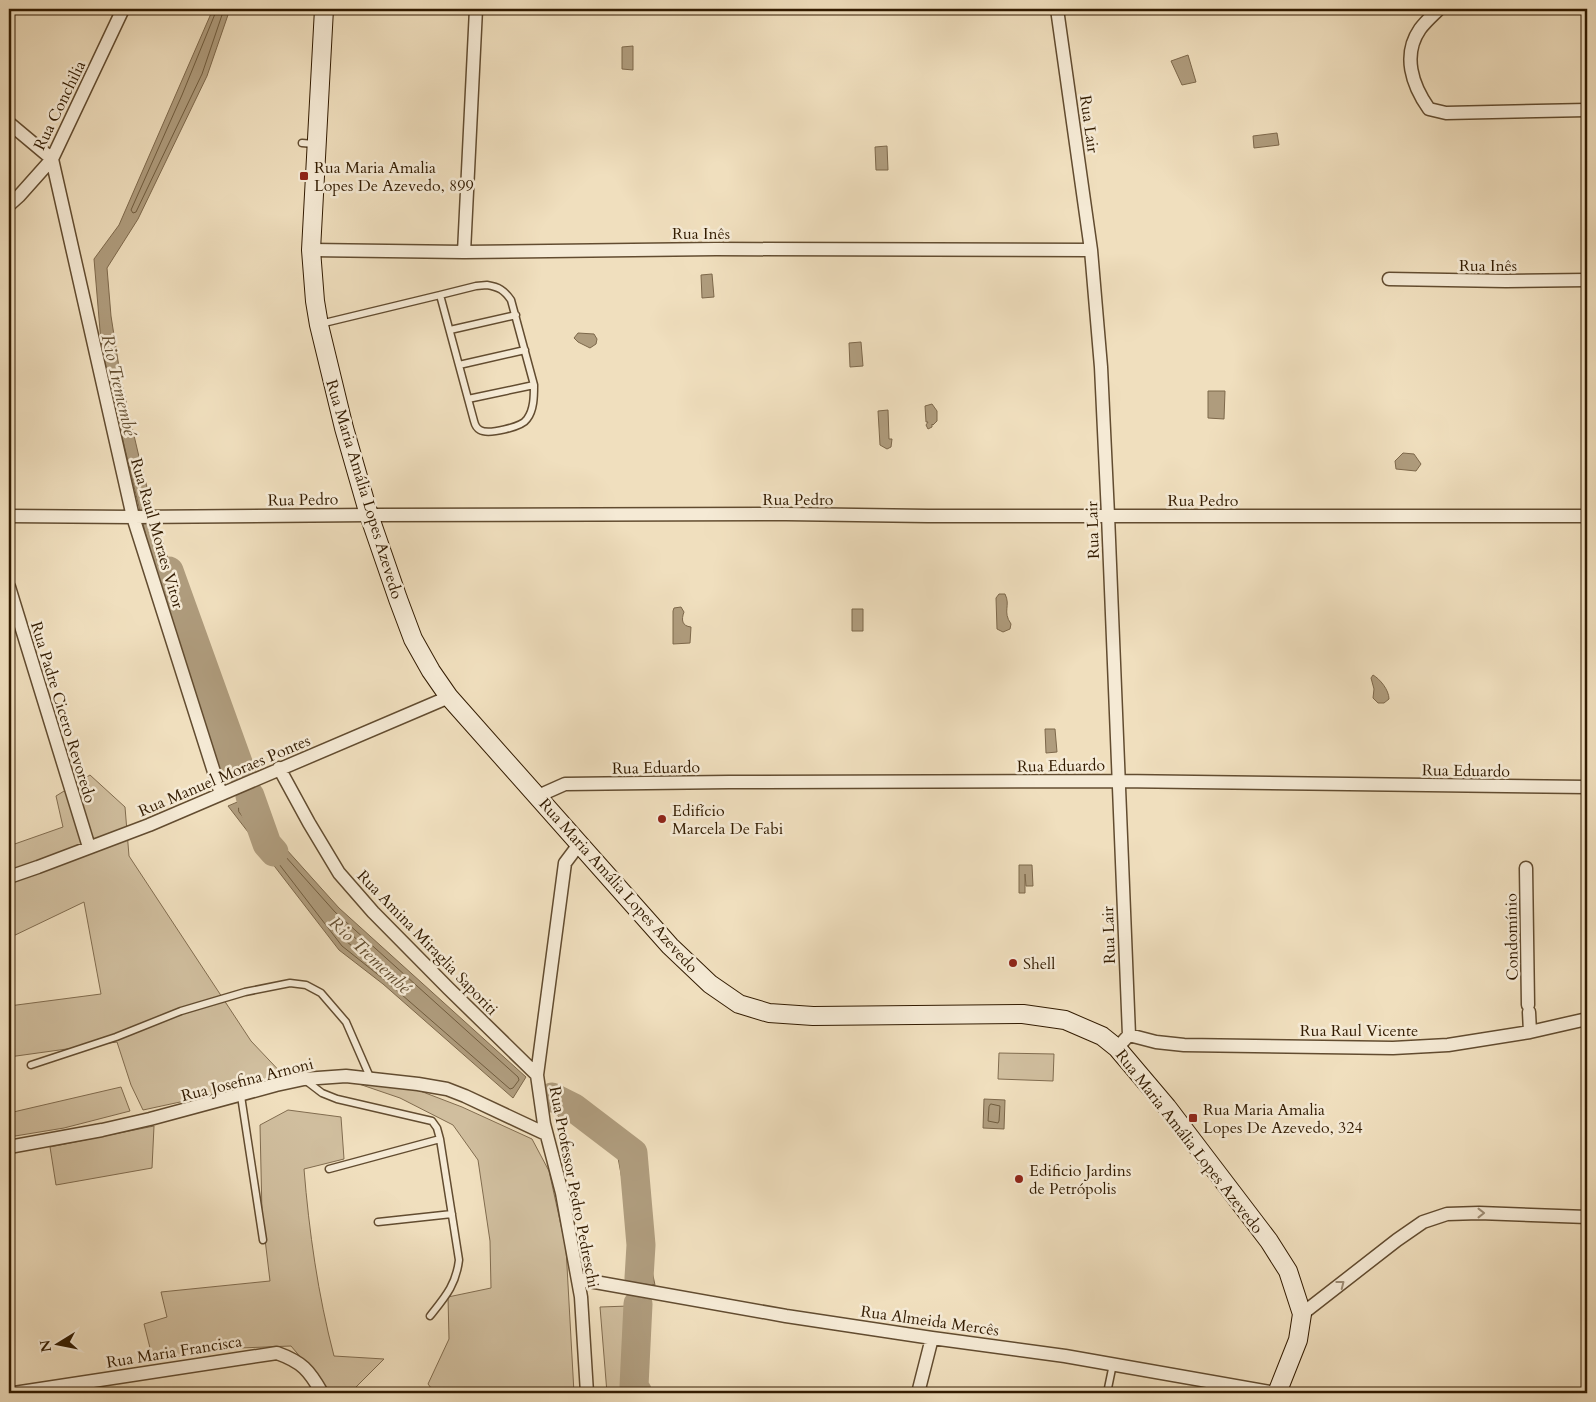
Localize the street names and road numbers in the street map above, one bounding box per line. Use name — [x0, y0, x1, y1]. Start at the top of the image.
street label: Rua Conchilia — [29, 57, 91, 154]
street label: Rua Lair — [1074, 94, 1104, 155]
street label: Rua Inês — [672, 223, 730, 245]
street label: Rua Inês — [1459, 255, 1517, 277]
street label: Rua Maria Amália Lopes Azevedo — [320, 377, 408, 602]
street label: Rua Raul Moraes Vitor — [125, 456, 189, 611]
street label: Rua Pedro — [267, 488, 339, 512]
street label: Rua Pedro — [763, 489, 834, 511]
street label: Rua Pedro — [1168, 490, 1239, 512]
street label: Rua Lair — [1081, 500, 1105, 559]
street label: Rua Padre Cicero Revoredo — [25, 619, 101, 806]
street label: Rua Manuel Moraes Pontes — [135, 730, 314, 822]
street label: Rua Eduardo — [1017, 754, 1106, 778]
street label: Rua Eduardo — [612, 756, 701, 780]
street label: Rua Eduardo — [1422, 759, 1511, 783]
street label: Rua Maria Amália Lopes Azevedo — [534, 793, 703, 978]
street label: Rua Amina Miraglia Saporiti — [352, 865, 503, 1020]
street label: Condomínio — [1500, 893, 1524, 981]
street label: Rua Lair — [1097, 905, 1121, 964]
street label: Rua Raul Vicente — [1300, 1020, 1418, 1042]
street label: Rua Maria Amália Lopes Azevedo — [1110, 1045, 1268, 1239]
street label: Rua Josefina Arnoni — [179, 1053, 316, 1107]
street label: Rua Professor Pedro Pedreschi — [544, 1084, 604, 1290]
street label: Rua Almeida Mercês — [859, 1300, 1001, 1342]
street label: Rua Maria Francisca — [105, 1330, 244, 1374]

